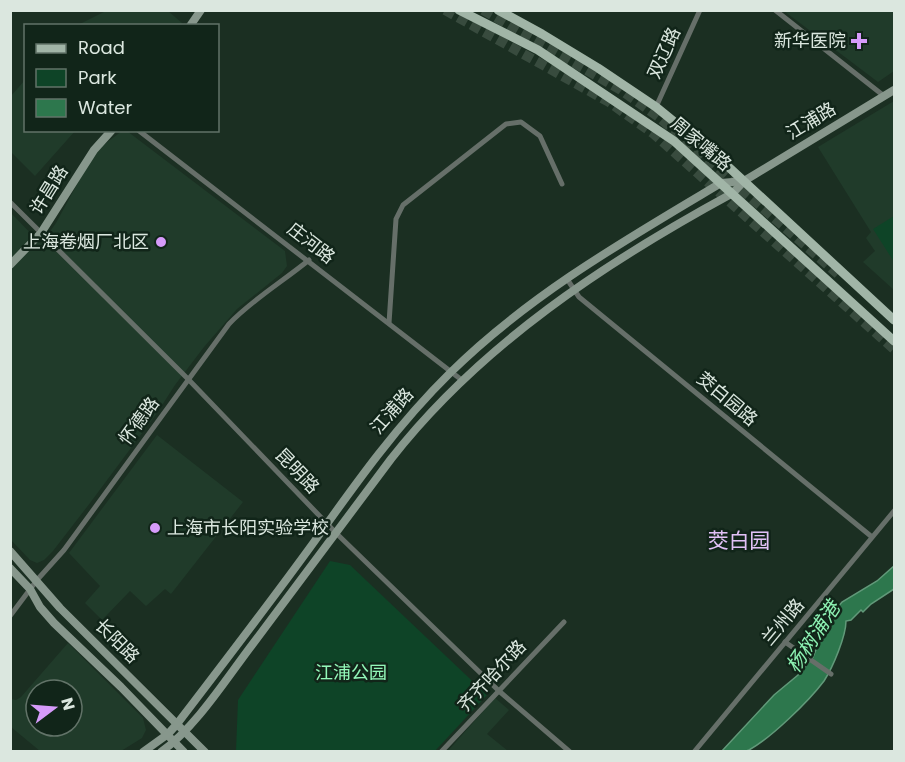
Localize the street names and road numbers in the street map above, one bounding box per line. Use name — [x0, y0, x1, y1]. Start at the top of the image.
street label: 双辽路 — [641, 23, 686, 83]
street label: 江浦路 — [781, 96, 840, 145]
street label: 周家嘴路 — [666, 111, 737, 176]
street label: 许昌路 — [24, 160, 73, 219]
street label: 庄河路 — [282, 216, 340, 269]
street label: 茭白园路 — [692, 366, 763, 431]
street label: 江浦路 — [364, 382, 419, 439]
street label: 怀德路 — [113, 392, 165, 450]
street label: 昆明路 — [270, 443, 325, 499]
street label: 兰州路 — [756, 593, 810, 650]
street label: 长阳路 — [89, 613, 145, 669]
street label: 齐齐哈尔路 — [452, 634, 531, 717]

